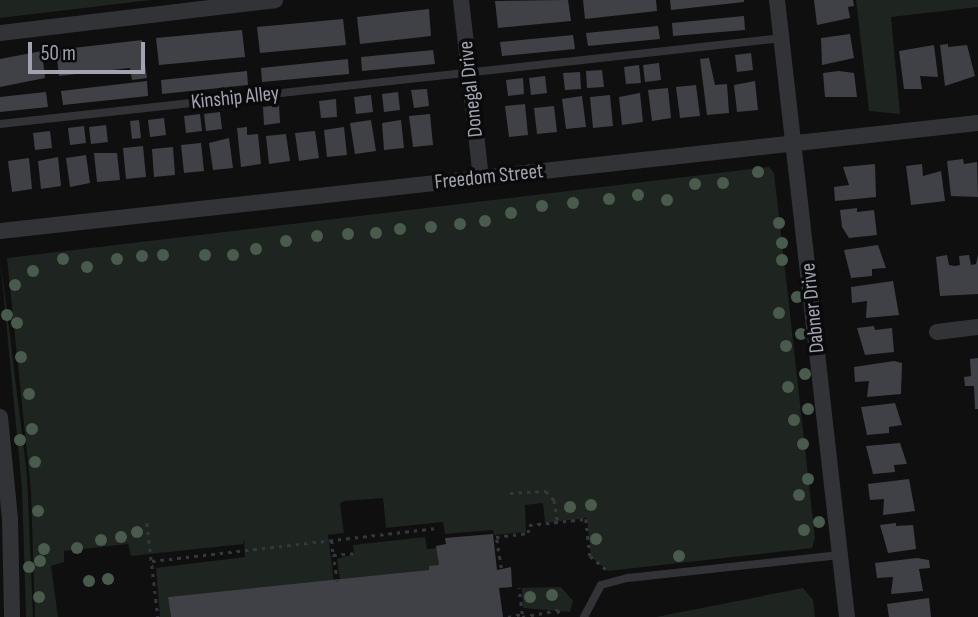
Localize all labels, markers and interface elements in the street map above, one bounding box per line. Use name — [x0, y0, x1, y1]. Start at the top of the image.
scale bar — [32, 28, 149, 72]
street label: Donegal Drive — [453, 40, 489, 138]
text: 50 m — [41, 41, 76, 66]
street label: Kinship Alley — [190, 81, 280, 115]
street label: Freedom Street — [433, 159, 545, 195]
street label: Dabner Drive — [796, 262, 830, 354]

